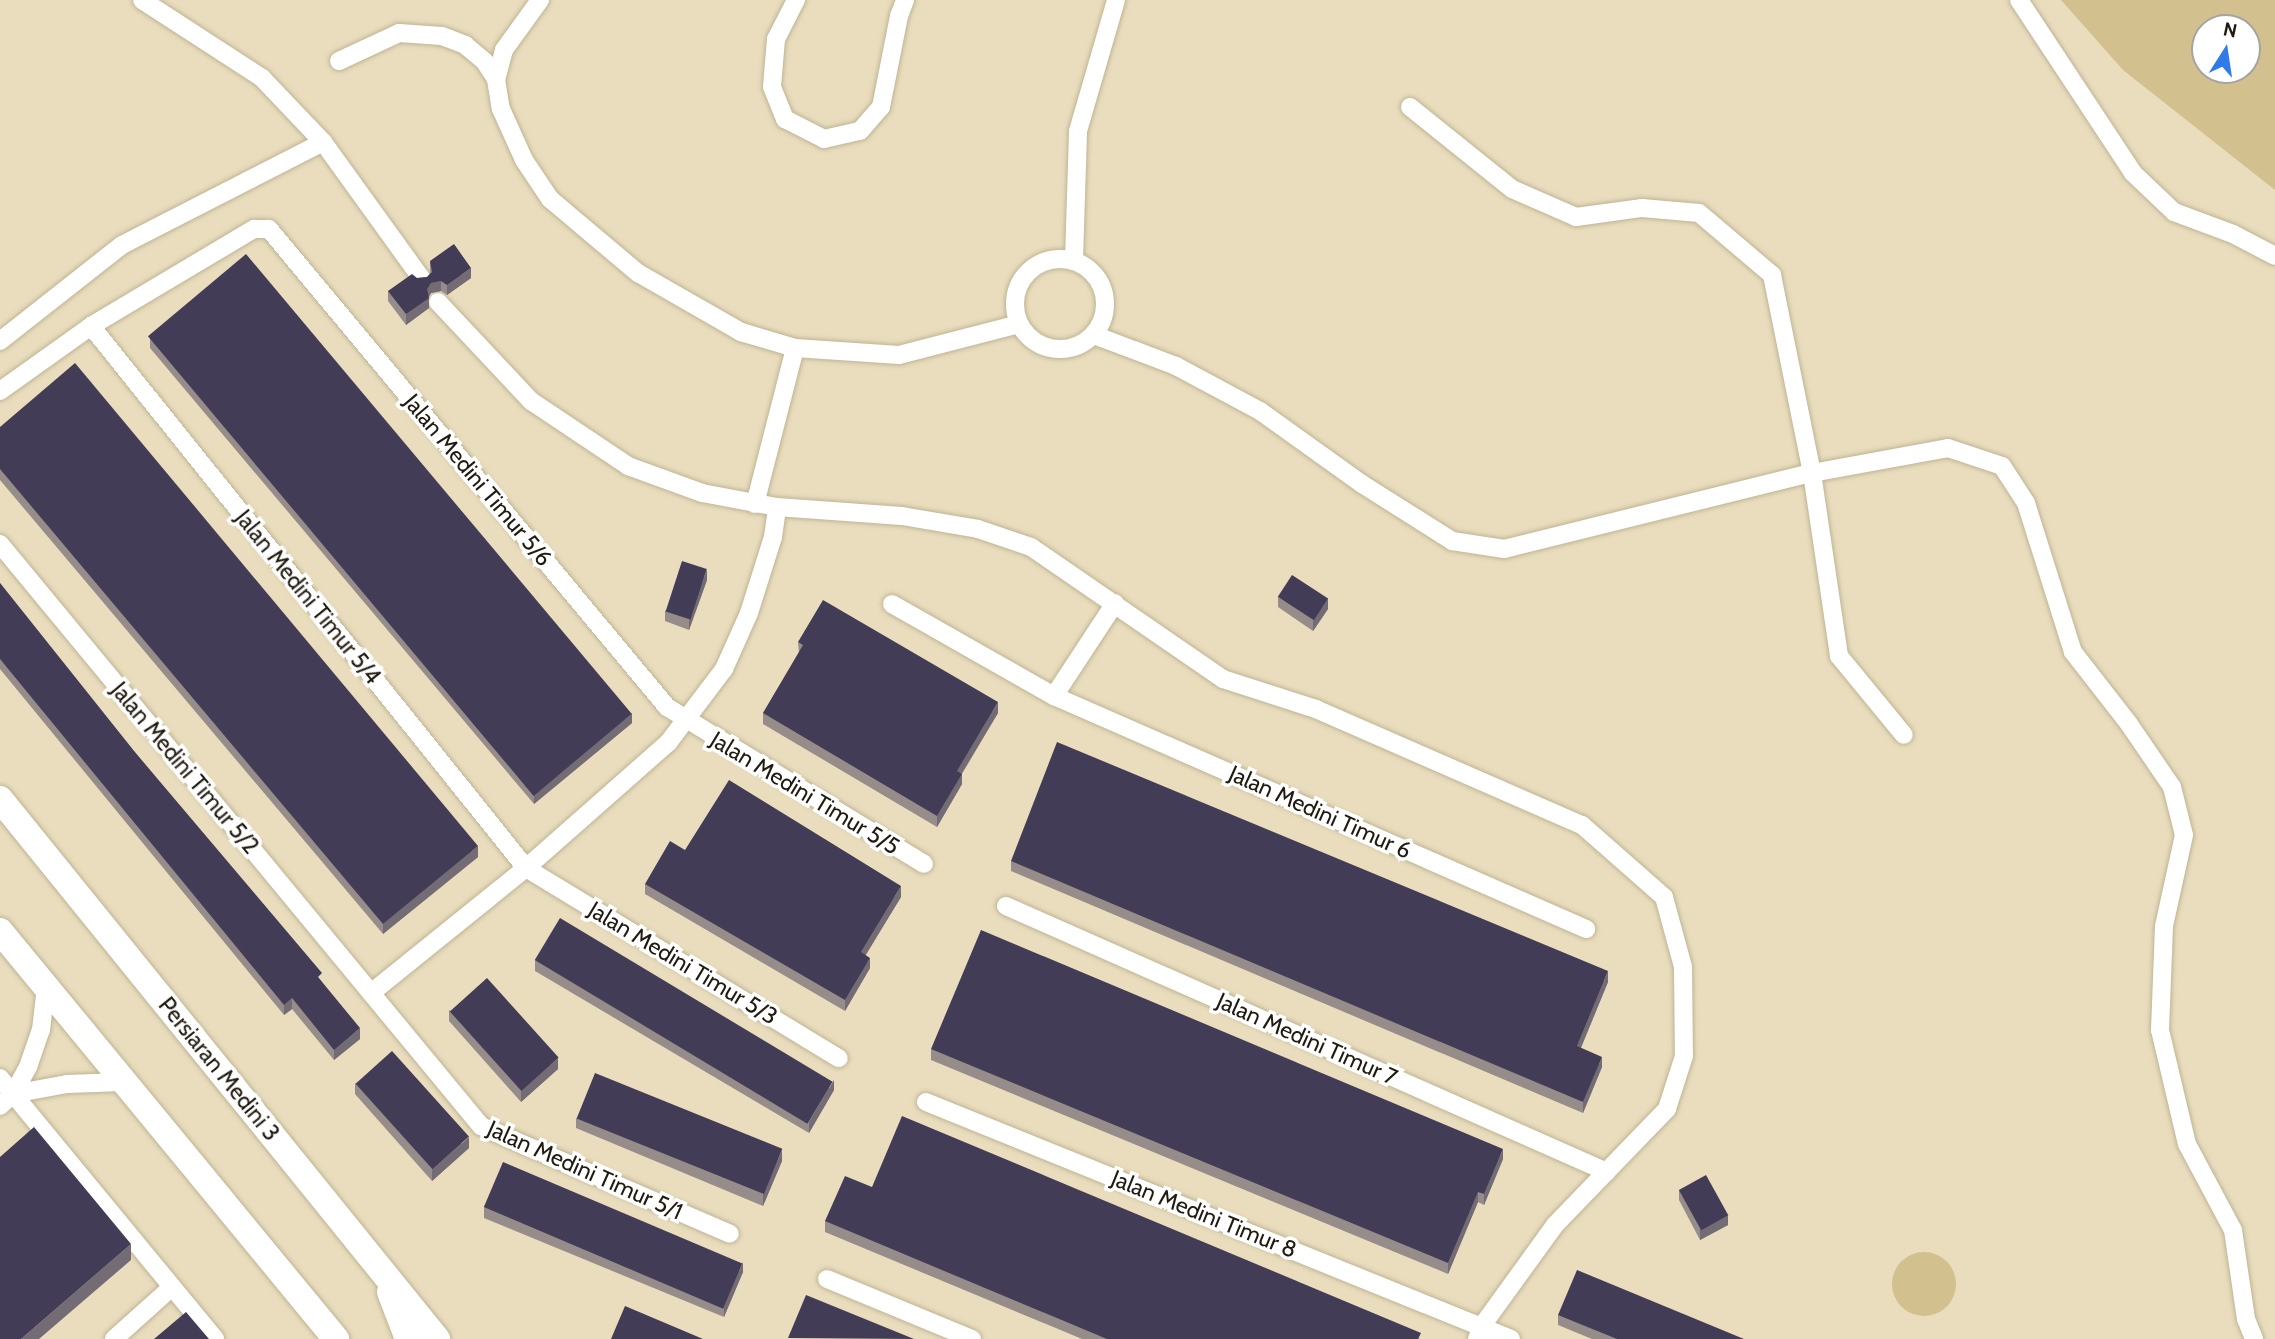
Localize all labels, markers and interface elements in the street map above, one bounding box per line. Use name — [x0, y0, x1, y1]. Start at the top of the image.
north arrow — [2191, 14, 2261, 84]
text: N — [2221, 17, 2239, 43]
street label: Jalan Medini Timur 5/6 — [398, 388, 558, 572]
street label: Jalan Medini Timur 5/4 — [229, 504, 387, 690]
street label: Jalan Medini Timur 5/2 — [105, 677, 265, 859]
street label: Jalan Medini Timur 5/5 — [705, 726, 905, 860]
street label: Jalan Medini Timur 6 — [1225, 759, 1415, 865]
street label: Jalan Medini Timur 5/3 — [583, 896, 783, 1030]
street label: Jalan Medini Timur 7 — [1212, 987, 1402, 1091]
street label: Persiaran Medini 3 — [153, 992, 285, 1146]
street label: Jalan Medini Timur 5/1 — [483, 1115, 687, 1225]
street label: Jalan Medini Timur 8 — [1107, 1164, 1301, 1264]

